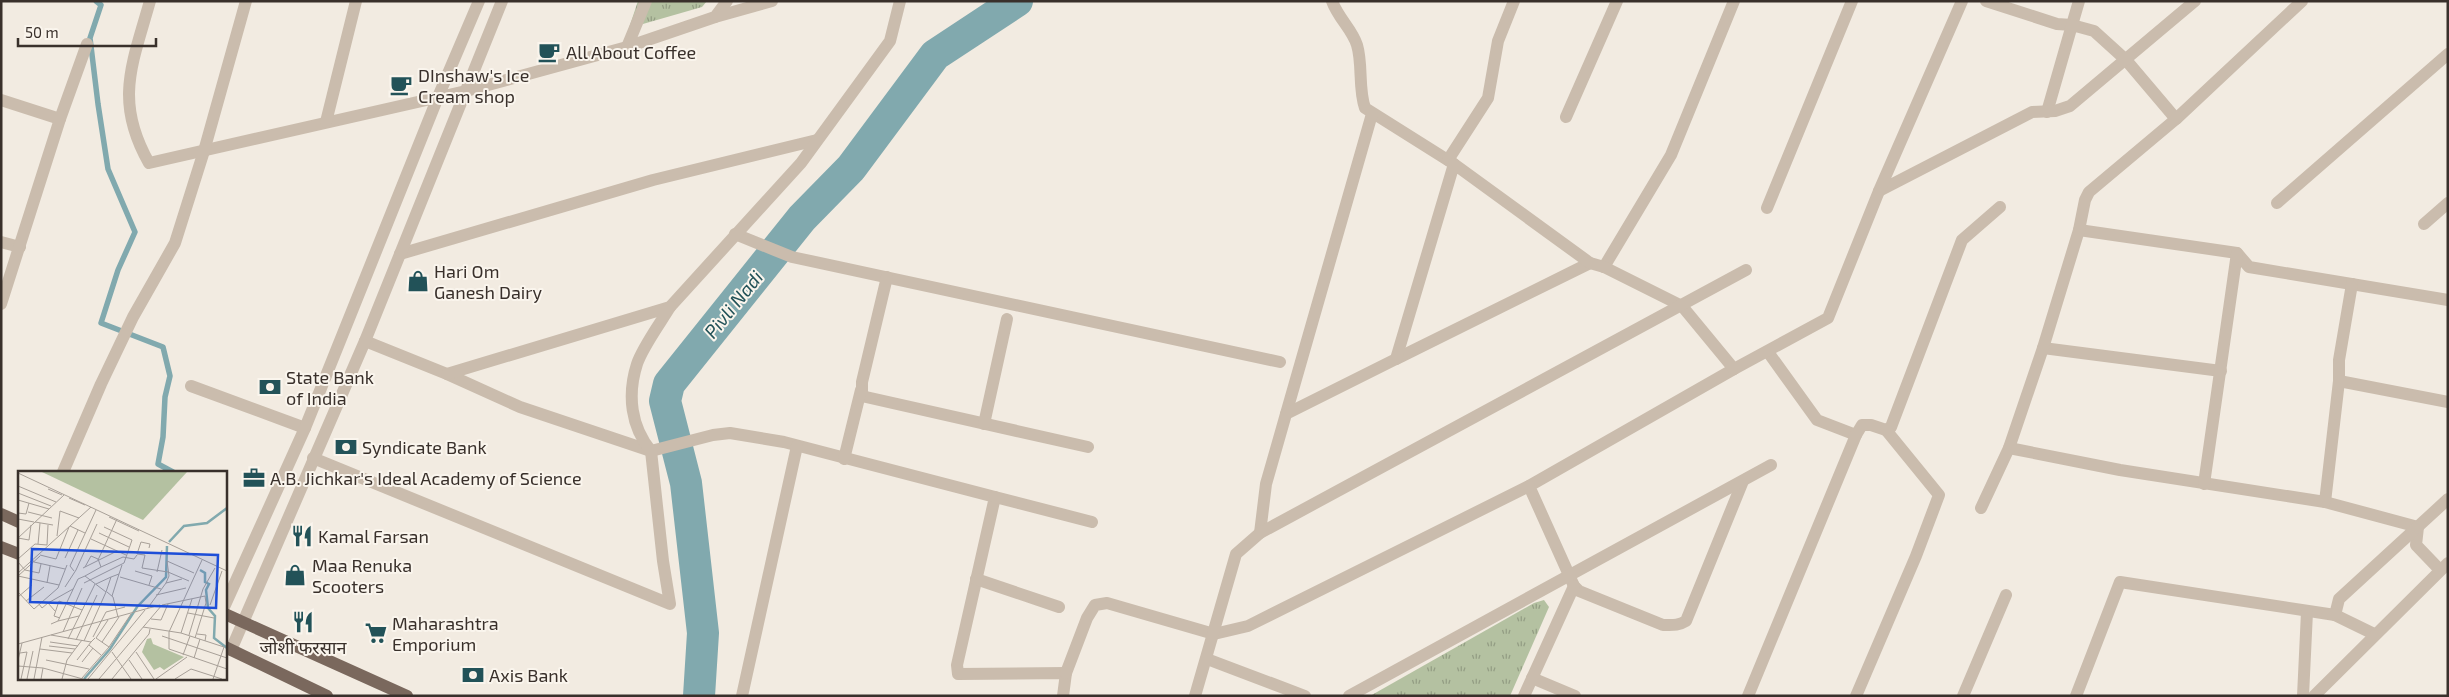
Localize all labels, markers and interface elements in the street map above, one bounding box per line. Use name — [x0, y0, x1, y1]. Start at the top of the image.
scale bar — [18, 15, 155, 47]
text: 50 m — [25, 23, 59, 41]
cafe icon: All About Coffee — [536, 39, 562, 65]
place label: All About Coffee — [566, 41, 696, 63]
place label: DInshaw's Ice Cream shop — [418, 64, 529, 107]
cafe icon: DInshaw's Ice Cream shop — [388, 72, 414, 98]
place label: Hari Om Ganesh Dairy — [434, 260, 542, 303]
water label: Pivli Nadi — [699, 265, 767, 342]
shop icon: Hari Om Ganesh Dairy — [405, 268, 431, 294]
place label: State Bank of India — [286, 366, 374, 409]
bank icon: State Bank of India — [257, 374, 283, 400]
bank icon: Syndicate Bank — [333, 434, 359, 460]
place label: Syndicate Bank — [362, 436, 487, 458]
office icon: A.B. Jichkar's Ideal Academy of Science — [241, 465, 267, 491]
place label: A.B. Jichkar's Ideal Academy of Science — [270, 467, 582, 489]
inset map — [18, 471, 226, 680]
restaurant icon: Kamal Farsan — [289, 523, 315, 549]
place label: Kamal Farsan — [318, 525, 429, 547]
place label: Maa Renuka Scooters — [312, 554, 412, 597]
shop icon: Maa Renuka Scooters — [282, 562, 308, 588]
restaurant icon: जोशी फरसान — [290, 609, 316, 635]
place label: Maharashtra Emporium — [392, 612, 499, 655]
supermarket icon: Maharashtra Emporium — [363, 620, 389, 646]
place label: जोशी फरसान — [260, 636, 348, 658]
bank icon: Axis Bank — [460, 662, 486, 688]
place label: Axis Bank — [489, 664, 568, 686]

